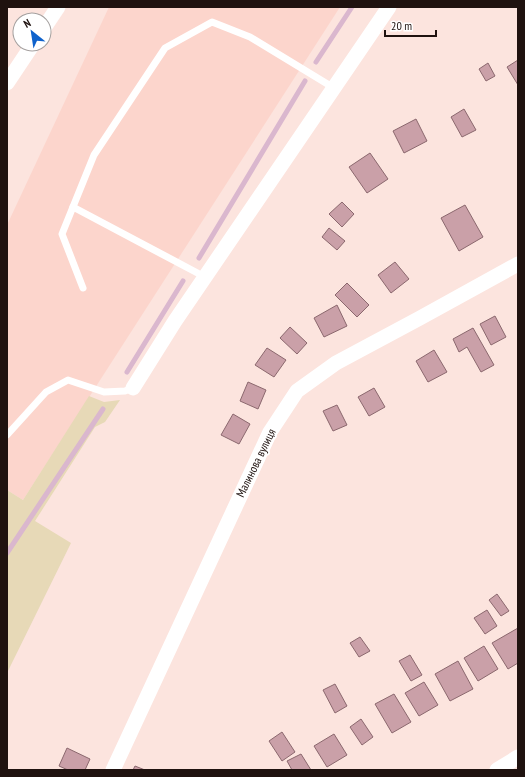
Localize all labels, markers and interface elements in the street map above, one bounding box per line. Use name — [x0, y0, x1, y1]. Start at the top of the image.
north arrow — [12, 12, 52, 52]
scale bar — [385, 12, 436, 38]
text: N — [21, 16, 33, 31]
text: 20 m — [391, 18, 412, 33]
street label: Малинова вулиця — [232, 426, 279, 500]

